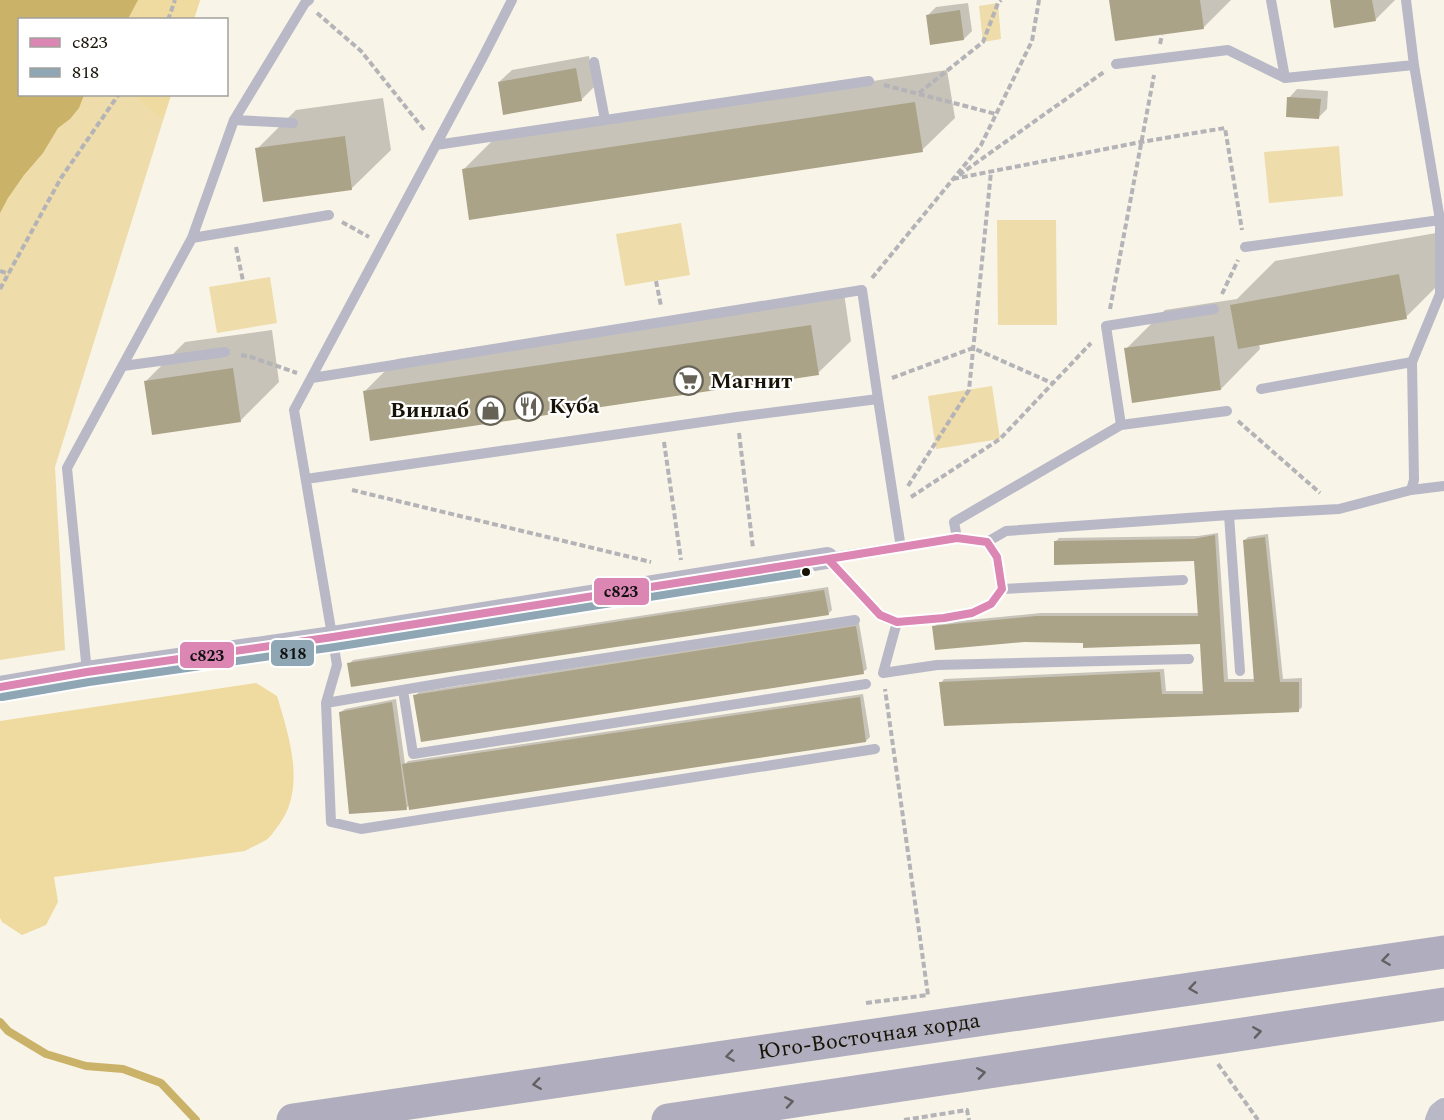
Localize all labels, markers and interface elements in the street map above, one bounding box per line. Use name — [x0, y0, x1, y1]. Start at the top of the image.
legend — [18, 18, 228, 96]
text: с823 — [72, 29, 108, 56]
text: 818 — [72, 59, 99, 86]
supermarket icon: Магнит — [673, 365, 705, 397]
place label: Магнит — [710, 365, 792, 398]
restaurant icon: Куба — [512, 390, 544, 422]
place label: Куба — [549, 390, 600, 423]
place label: Винлаб — [390, 394, 469, 427]
shop icon: Винлаб — [474, 394, 506, 426]
unlabelled marker — [800, 566, 812, 578]
line badge: с823 — [593, 577, 650, 606]
text: с823 — [604, 580, 638, 604]
line badge: 818 — [270, 639, 315, 667]
line badge: с823 — [179, 641, 235, 669]
text: 818 — [280, 642, 306, 666]
text: с823 — [190, 644, 224, 668]
one-way arrow — [1382, 954, 1391, 966]
one-way arrow — [1189, 982, 1198, 994]
street label: Юго-Восточная хорда — [755, 1003, 983, 1068]
one-way arrow — [1253, 1026, 1262, 1038]
one-way arrow — [725, 1050, 735, 1062]
one-way arrow — [977, 1068, 986, 1080]
one-way arrow — [533, 1078, 542, 1090]
one-way arrow — [783, 1096, 793, 1109]

